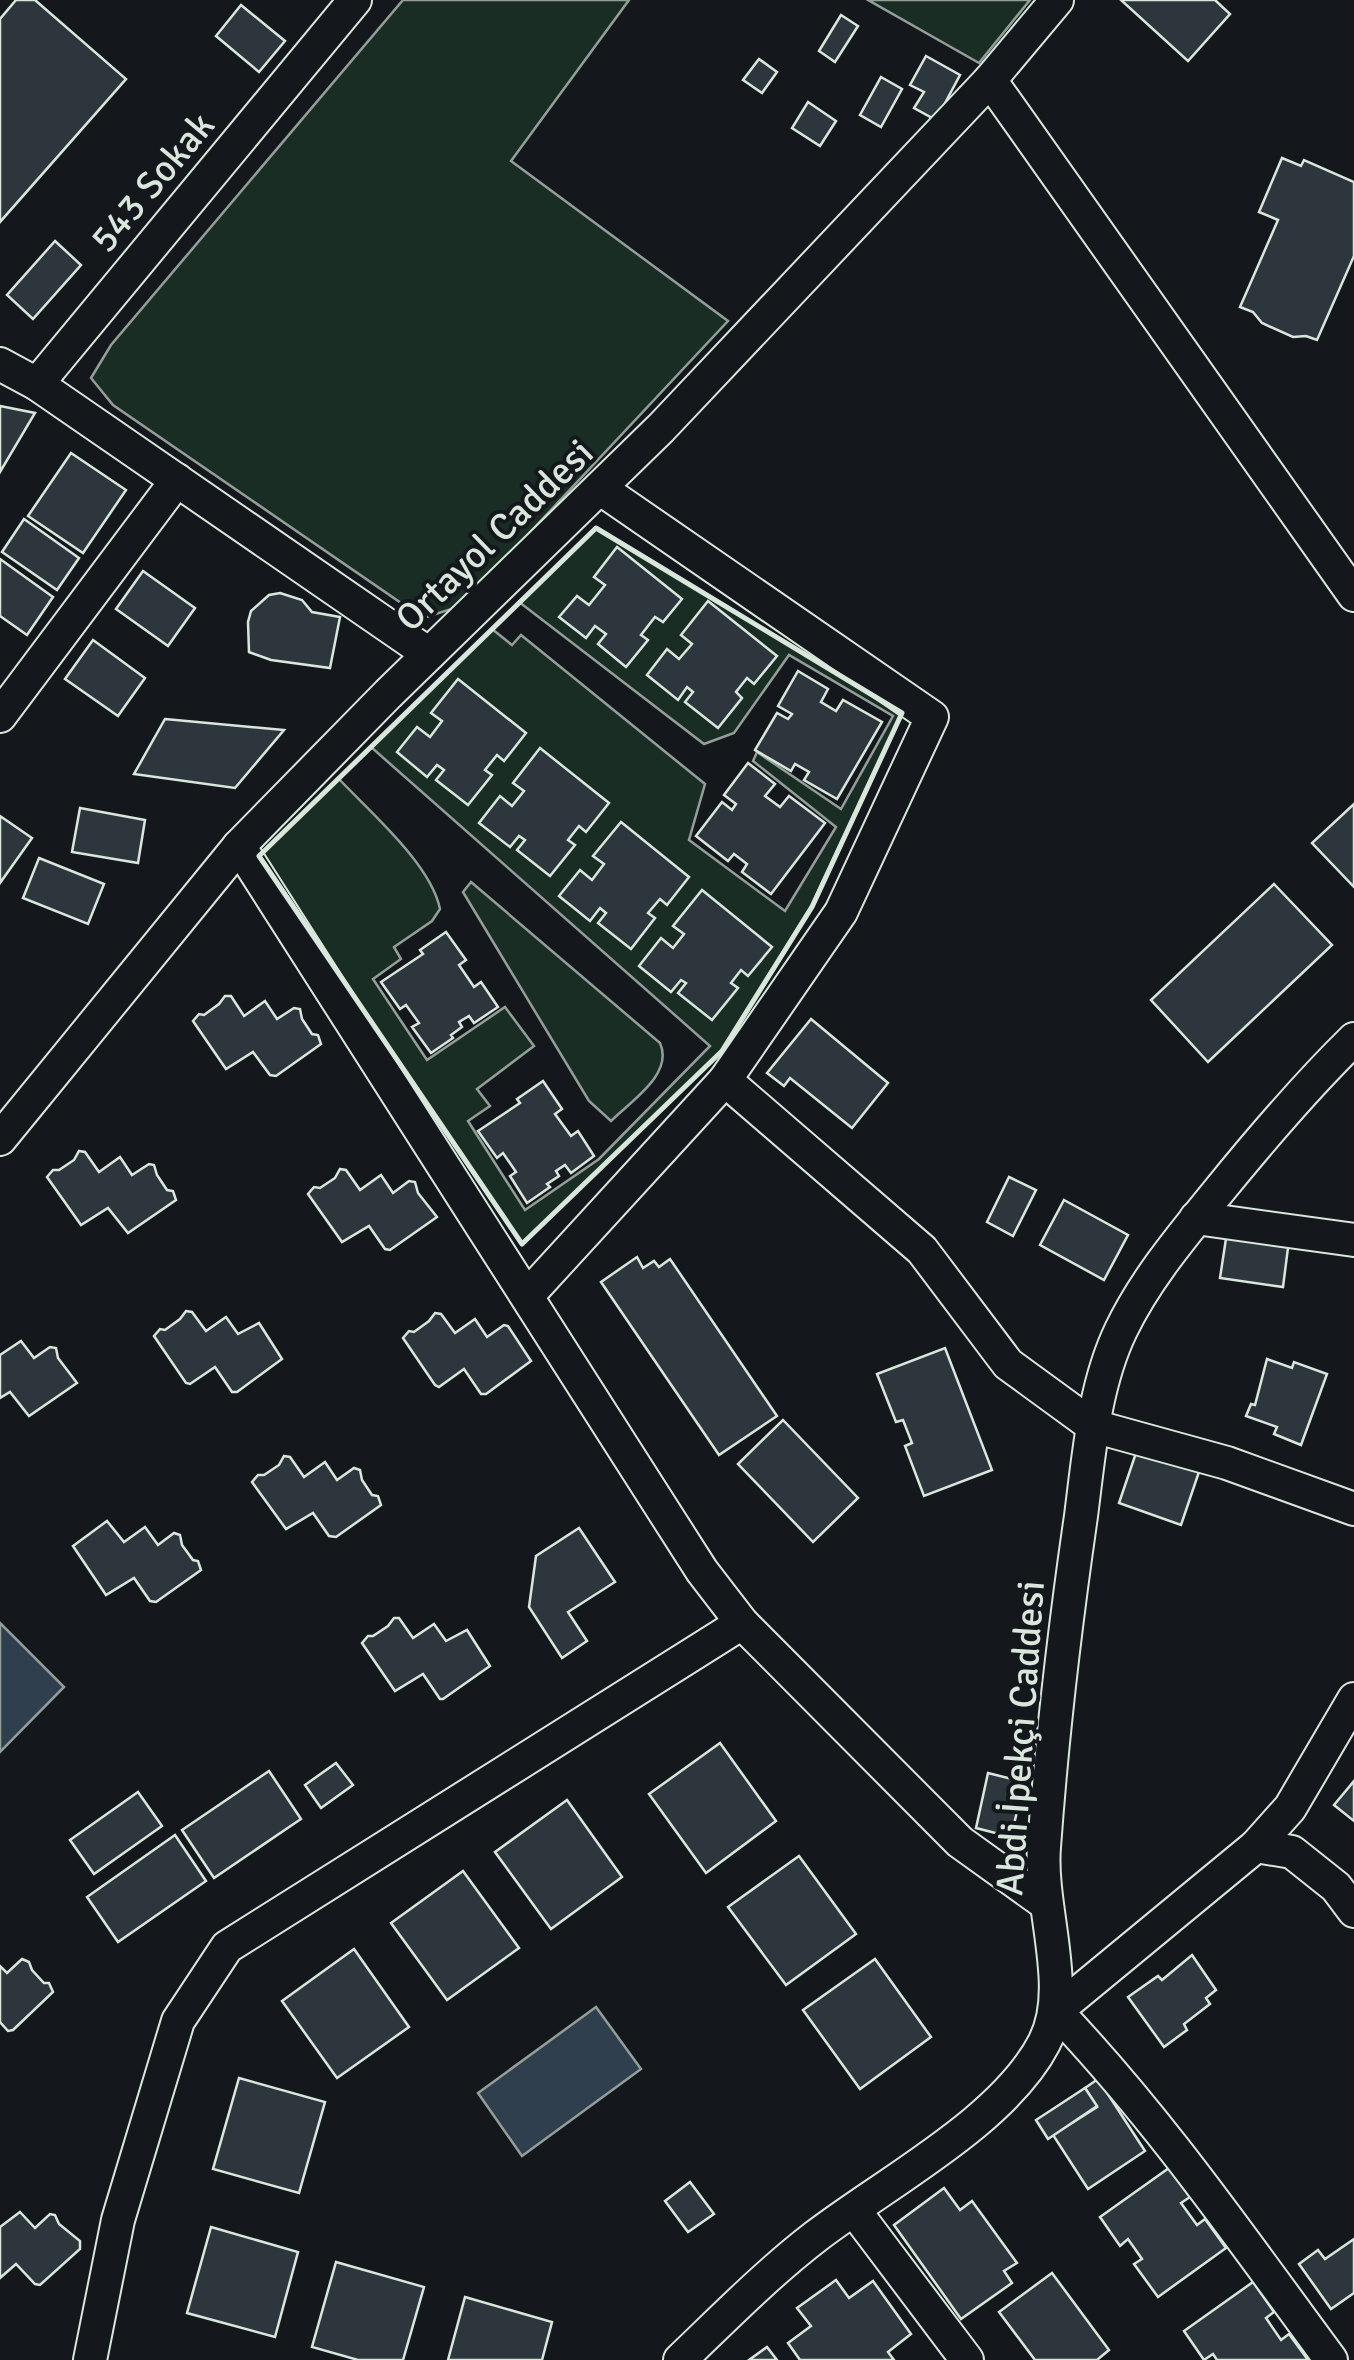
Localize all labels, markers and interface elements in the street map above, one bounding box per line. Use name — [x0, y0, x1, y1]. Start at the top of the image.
street label: 543 Sokak — [80, 103, 224, 262]
street label: Ortayol Caddesi — [386, 429, 603, 641]
street label: Abdi İpekçi Caddesi — [986, 1579, 1055, 1897]

